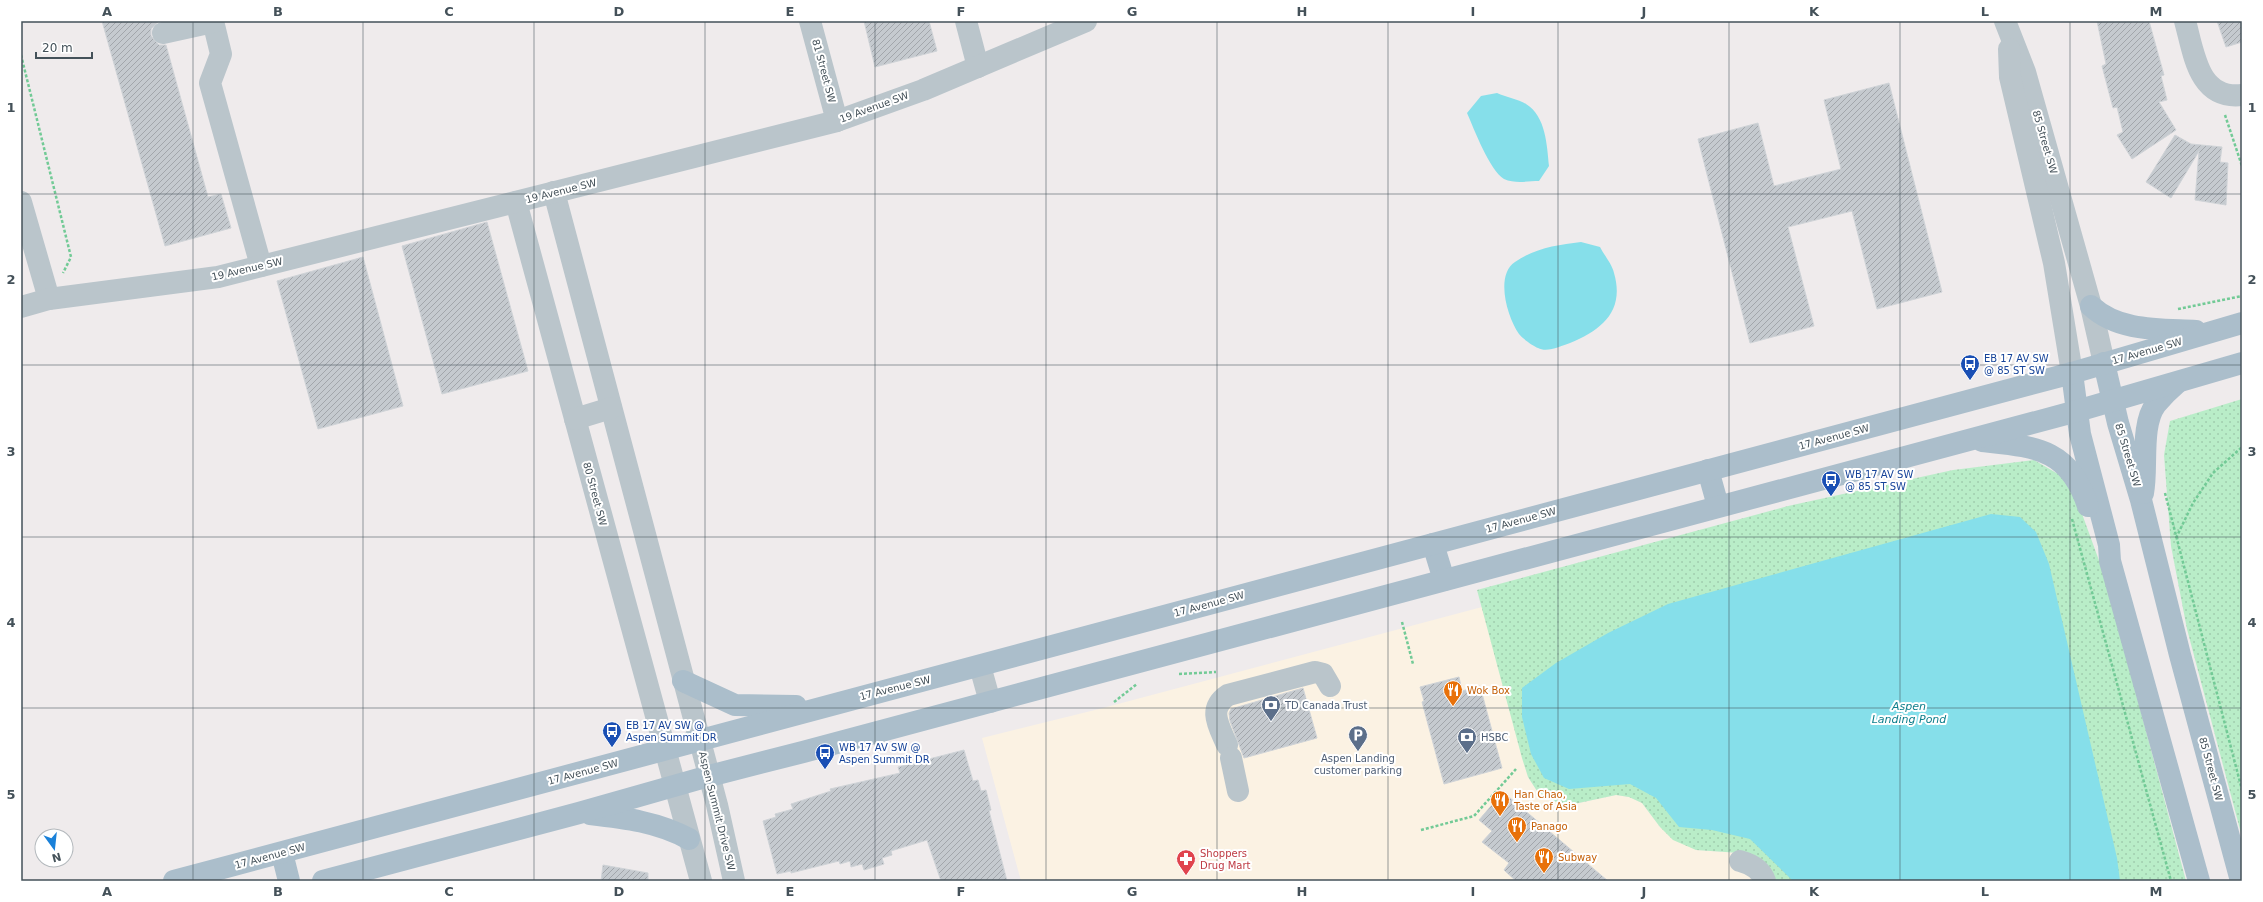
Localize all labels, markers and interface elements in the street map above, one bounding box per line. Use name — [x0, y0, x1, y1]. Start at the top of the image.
text: A — [102, 4, 112, 19]
text: B — [273, 4, 283, 19]
text: C — [444, 4, 454, 19]
text: D — [614, 4, 625, 19]
text: E — [786, 4, 794, 19]
text: F — [957, 4, 965, 19]
text: G — [1127, 4, 1137, 19]
text: H — [1297, 4, 1307, 19]
text: I — [1471, 4, 1475, 19]
text: J — [1641, 4, 1646, 19]
text: K — [1809, 4, 1820, 19]
text: L — [1981, 4, 1989, 19]
text: M — [2150, 4, 2162, 19]
scale bar — [36, 34, 92, 60]
street label: 81 Street SW — [810, 38, 838, 104]
text: 20 m — [42, 41, 73, 55]
street label: 19 Avenue SW — [838, 89, 910, 125]
text: 1 — [6, 100, 16, 115]
text: 1 — [2247, 100, 2257, 115]
street label: 85 Street SW — [2031, 109, 2059, 175]
street label: 19 Avenue SW — [525, 177, 598, 205]
street label: 19 Avenue SW — [210, 255, 284, 283]
text: 2 — [6, 272, 16, 287]
text: 2 — [2247, 272, 2257, 287]
street label: 17 Avenue SW — [2111, 336, 2183, 366]
bus stop icon: EB 17 AV SW @ 85 ST SW — [1959, 353, 1981, 381]
place label: EB 17 AV SW @ 85 ST SW — [1984, 353, 2049, 376]
street label: 17 Avenue SW — [1798, 422, 1871, 452]
street label: 85 Street SW — [2113, 422, 2143, 488]
text: 3 — [6, 444, 16, 459]
text: 3 — [2247, 444, 2257, 459]
street label: 80 Street SW — [581, 461, 609, 527]
bus stop icon: WB 17 AV SW @ 85 ST SW — [1820, 469, 1842, 497]
place label: WB 17 AV SW @ 85 ST SW — [1845, 469, 1913, 492]
street label: 17 Avenue SW — [1485, 505, 1558, 535]
street label: 17 Avenue SW — [1173, 589, 1246, 619]
text: 4 — [6, 615, 16, 630]
text: 4 — [2247, 615, 2257, 630]
street label: 17 Avenue SW — [859, 674, 932, 702]
restaurant icon: Wok Box — [1442, 679, 1464, 707]
place label: Wok Box — [1467, 685, 1510, 696]
bank icon: TD Canada Trust — [1260, 694, 1282, 722]
place label: TD Canada Trust — [1284, 700, 1368, 711]
water label: Aspen Landing Pond — [1872, 700, 1947, 726]
bus stop icon: EB 17 AV SW @ Aspen Summit DR — [601, 720, 623, 748]
place label: EB 17 AV SW @ Aspen Summit DR — [626, 720, 717, 743]
parking icon: Aspen Landing customer parking — [1347, 724, 1369, 752]
bank icon: HSBC — [1456, 726, 1478, 754]
place label: HSBC — [1481, 732, 1509, 743]
street label: 85 Street SW — [2197, 736, 2225, 802]
bus stop icon: WB 17 AV SW @ Aspen Summit DR — [814, 742, 836, 770]
place label: WB 17 AV SW @ Aspen Summit DR — [839, 742, 930, 765]
street label: Aspen Summit Drive SW — [697, 750, 737, 872]
place label: Aspen Landing customer parking — [1314, 753, 1402, 776]
street label: 17 Avenue SW — [547, 757, 620, 787]
text: 5 — [6, 787, 16, 802]
text: 5 — [2247, 787, 2257, 802]
restaurant icon: Han Chao, Taste of Asia — [1489, 789, 1511, 817]
place label: Han Chao, Taste of Asia — [1513, 789, 1577, 812]
restaurant icon: Panago — [1506, 815, 1528, 843]
place label: Panago — [1531, 821, 1568, 832]
north arrow — [34, 828, 74, 868]
street label: 17 Avenue SW — [234, 841, 307, 871]
restaurant icon: Subway — [1533, 846, 1555, 874]
pharmacy icon: Shoppers Drug Mart — [1175, 848, 1197, 876]
place label: Shoppers Drug Mart — [1200, 848, 1251, 871]
text: N — [50, 850, 63, 865]
place label: Subway — [1558, 852, 1597, 863]
text: A — [102, 884, 112, 899]
text: B — [273, 884, 283, 899]
text: C — [444, 884, 454, 899]
text: D — [614, 884, 625, 899]
text: E — [786, 884, 794, 899]
text: F — [957, 884, 965, 899]
text: G — [1127, 884, 1137, 899]
text: H — [1297, 884, 1307, 899]
text: I — [1471, 884, 1475, 899]
text: J — [1641, 884, 1646, 899]
text: K — [1809, 884, 1820, 899]
text: L — [1981, 884, 1989, 899]
text: M — [2150, 884, 2162, 899]

